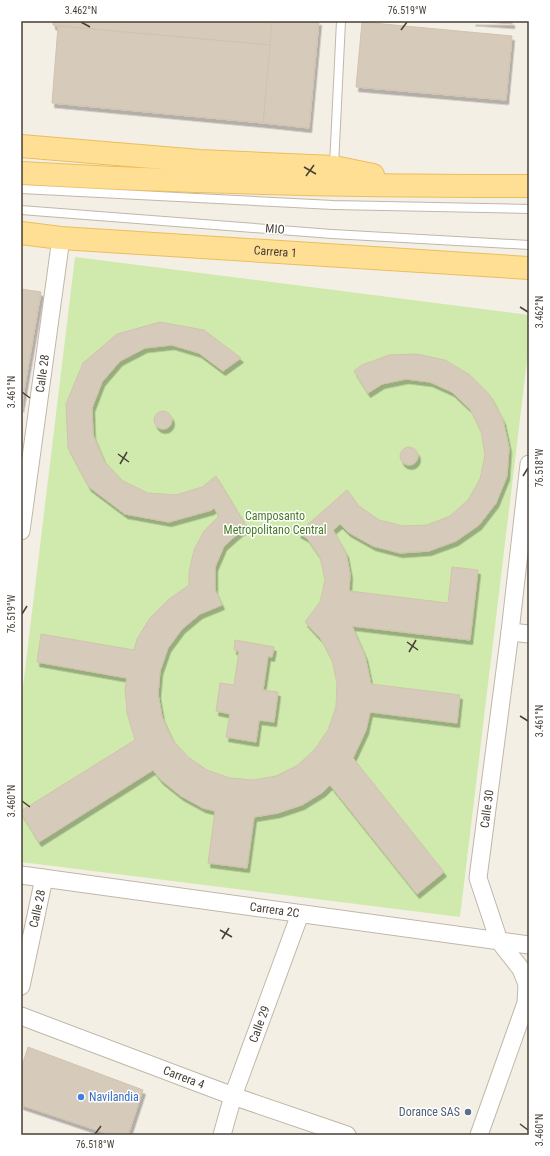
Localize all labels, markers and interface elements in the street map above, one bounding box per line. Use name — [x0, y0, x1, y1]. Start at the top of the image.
text: 3.462°N — [65, 5, 97, 16]
text: 76.519°W — [388, 5, 427, 16]
street label: MIO — [265, 221, 285, 237]
street label: Carrera 1 — [253, 243, 297, 260]
text: 3.462°N — [534, 296, 545, 328]
street label: Calle 28 — [33, 353, 52, 393]
text: 3.461°N — [6, 376, 17, 408]
text: 76.518°W — [534, 448, 545, 487]
park label: Camposanto Metropolitano Central — [224, 509, 326, 537]
text: 76.519°W — [6, 594, 17, 633]
text: 3.461°N — [534, 705, 545, 737]
text: 3.460°N — [6, 785, 17, 817]
street label: Calle 30 — [478, 789, 496, 829]
street label: Calle 28 — [27, 888, 48, 929]
street label: Carrera 2C — [249, 900, 301, 920]
street label: Calle 29 — [246, 1004, 273, 1045]
street label: Carrera 4 — [161, 1063, 207, 1092]
place label: Navilandia — [89, 1090, 139, 1104]
marker: Navilandia — [76, 1092, 86, 1102]
place label: Dorance SAS — [399, 1105, 460, 1119]
marker: Dorance SAS — [463, 1107, 473, 1117]
text: 3.460°N — [534, 1114, 545, 1146]
text: 76.518°W — [76, 1139, 115, 1150]

